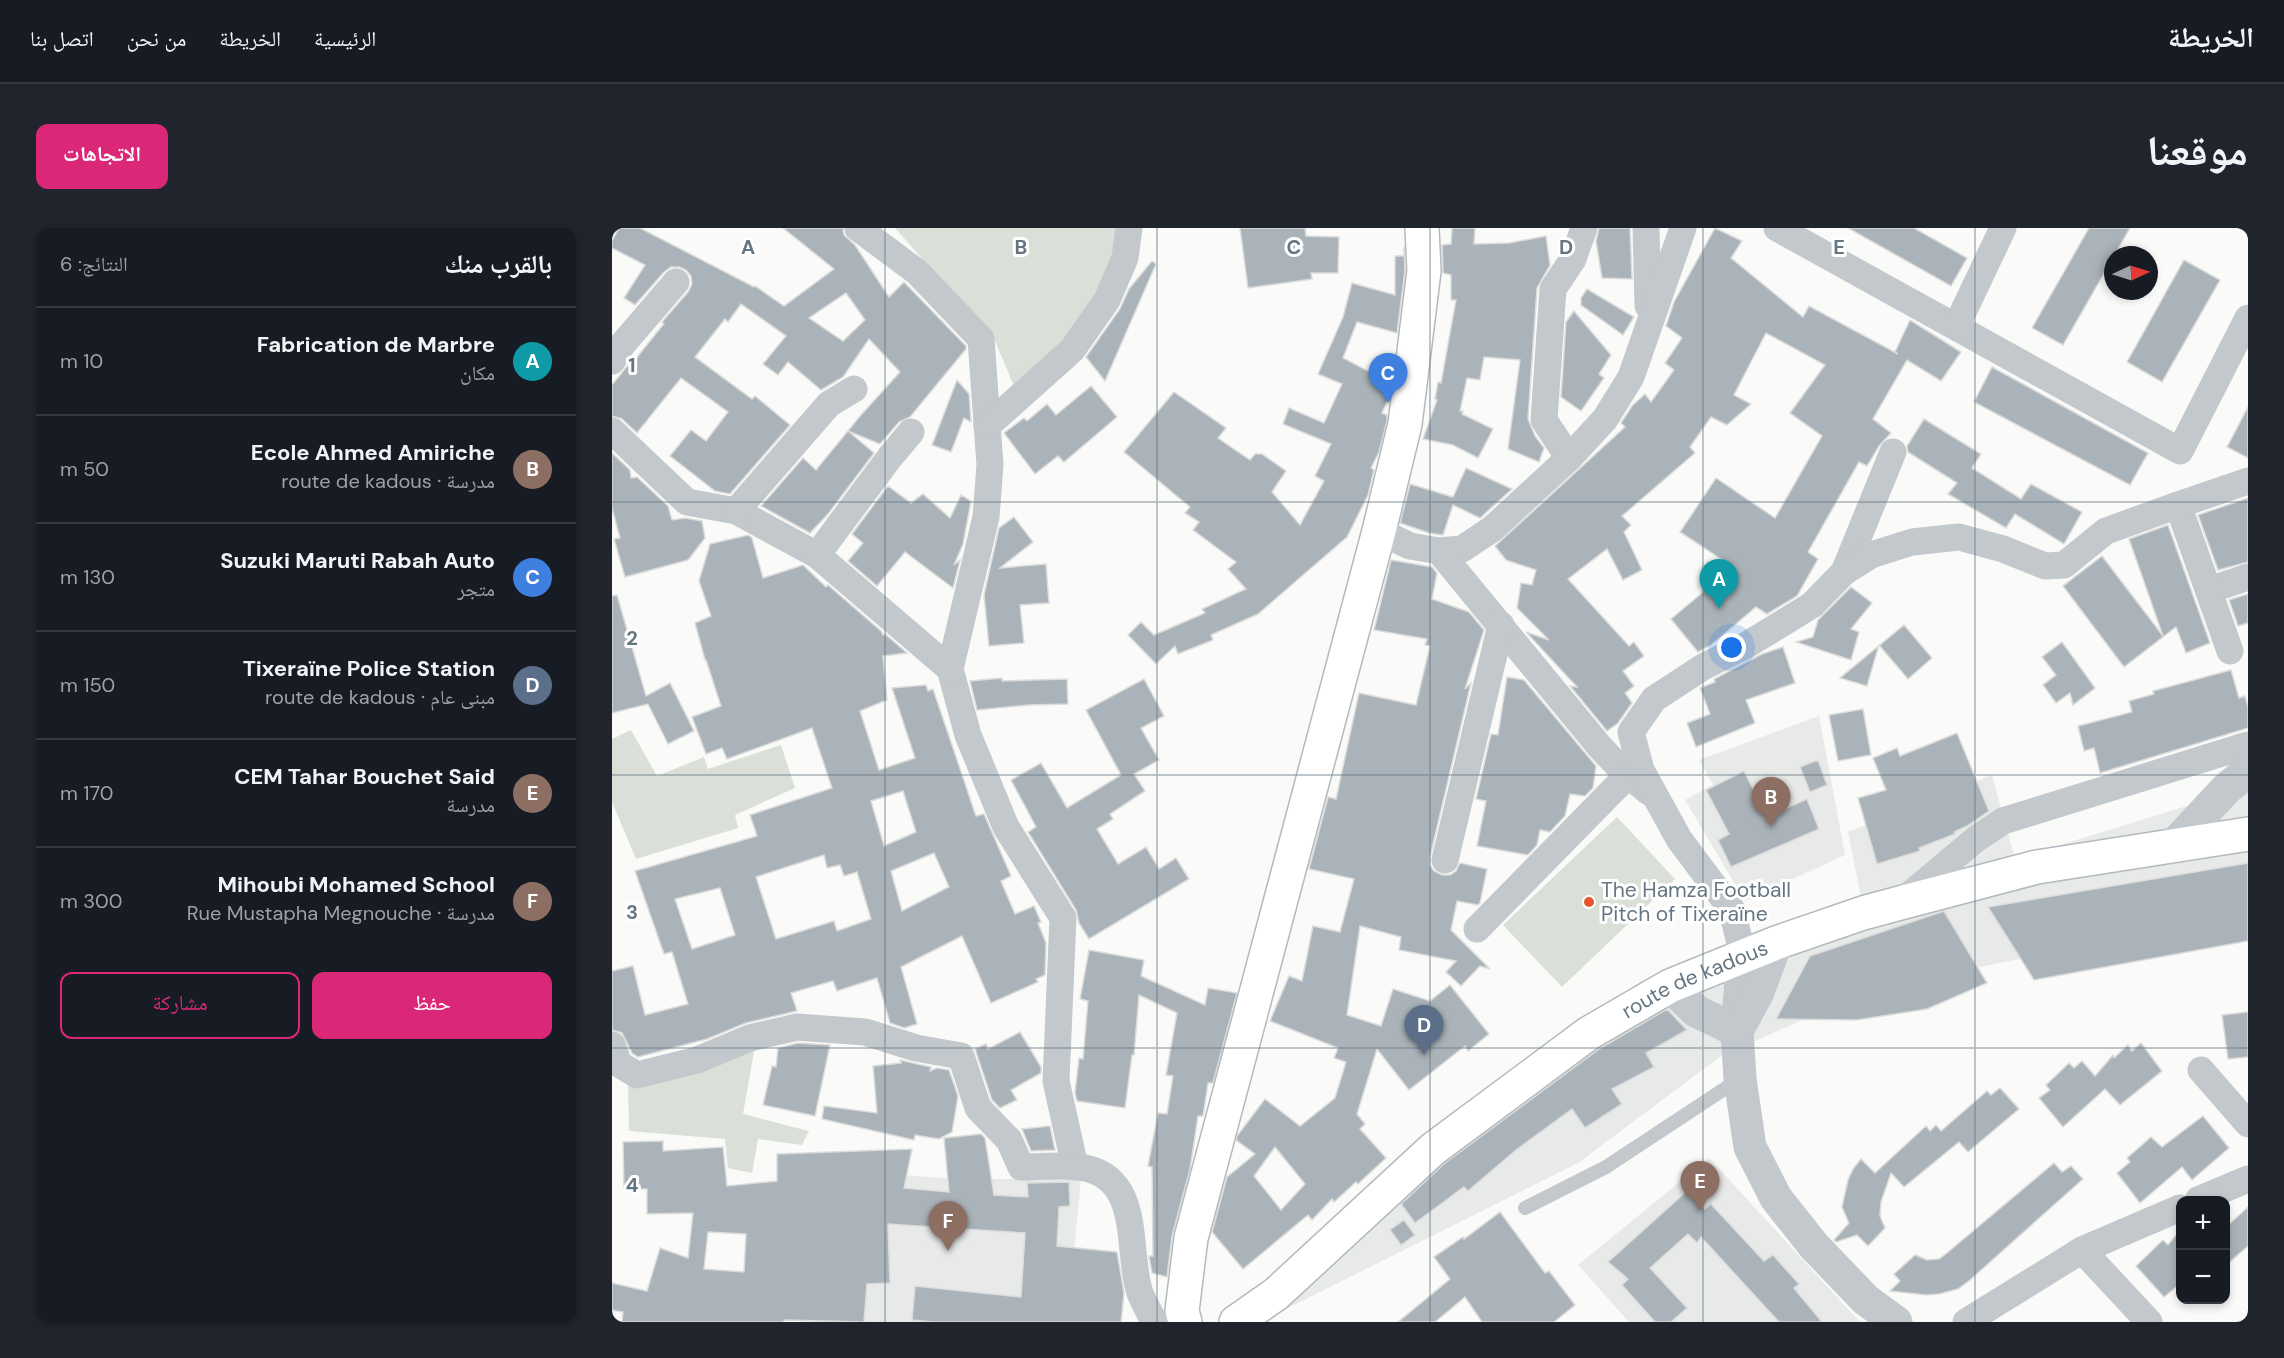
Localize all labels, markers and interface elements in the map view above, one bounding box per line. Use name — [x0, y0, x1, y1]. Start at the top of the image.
text: الخريطة — [2168, 19, 2254, 56]
text: اتصل بنا — [30, 25, 94, 53]
text: من نحن — [127, 25, 186, 53]
text: الخريطة — [219, 25, 281, 53]
text: الرئيسية — [314, 25, 376, 53]
text: موقعنا — [2147, 123, 2248, 178]
button: الاتجاهات — [36, 124, 168, 189]
text: A — [741, 234, 755, 260]
text: B — [1015, 234, 1027, 260]
text: C — [1287, 234, 1301, 260]
text: D — [1559, 234, 1573, 260]
text: E — [1833, 234, 1845, 260]
north arrow — [2104, 246, 2158, 300]
text: بالقرب منك — [444, 247, 552, 281]
text: النتائج: 6 — [60, 251, 128, 277]
text: Fabrication de Marbre — [257, 330, 495, 359]
text: 10 m — [60, 348, 103, 374]
text: A — [525, 348, 540, 374]
text: 1 — [628, 352, 636, 378]
pin: C — [1368, 354, 1408, 403]
text: مكان — [460, 360, 495, 386]
text: Ecole Ahmed Amiriche — [251, 438, 495, 467]
text: 50 m — [60, 456, 109, 482]
text: B — [526, 456, 539, 482]
text: مدرسة · route de kadous — [281, 468, 495, 494]
text: Suzuki Maruti Rabah Auto — [220, 546, 495, 575]
pin: A — [1700, 560, 1738, 609]
text: 130 m — [60, 564, 115, 590]
text: C — [525, 564, 540, 590]
text: متجر — [457, 576, 495, 602]
text: 2 — [626, 625, 638, 651]
your location — [1717, 633, 1746, 662]
text: Tixeraïne Police Station — [243, 654, 495, 683]
text: 150 m — [60, 672, 115, 698]
text: D — [525, 672, 540, 698]
text: مبنى عام · route de kadous — [265, 684, 495, 710]
text: CEM Tahar Bouchet Said — [234, 762, 495, 791]
pin: B — [1752, 778, 1790, 827]
text: 170 m — [60, 780, 113, 806]
text: E — [527, 780, 538, 806]
text: مدرسة — [446, 792, 495, 818]
text: Mihoubi Mohamed School — [217, 870, 495, 899]
place label: The Hamza Football Pitch of Tixeraïne — [1601, 876, 1791, 928]
text: 300 m — [60, 888, 122, 914]
text: F — [527, 888, 538, 914]
marker: The Hamza Football Pitch of Tixeraïne — [1582, 895, 1596, 909]
text: 3 — [626, 899, 638, 925]
text: مدرسة · Rue Mustapha Megnouche — [187, 900, 495, 926]
street label: route de kadous — [1617, 934, 1772, 1025]
button: مشاركة — [60, 972, 300, 1039]
button: حفظ — [312, 972, 552, 1039]
pin: D — [1404, 1006, 1444, 1055]
pin: E — [1680, 1162, 1720, 1211]
text: 4 — [626, 1172, 639, 1198]
map controls — [2176, 1196, 2230, 1304]
button: + — [2176, 1196, 2230, 1250]
pin: F — [928, 1202, 968, 1251]
button: − — [2176, 1250, 2230, 1304]

